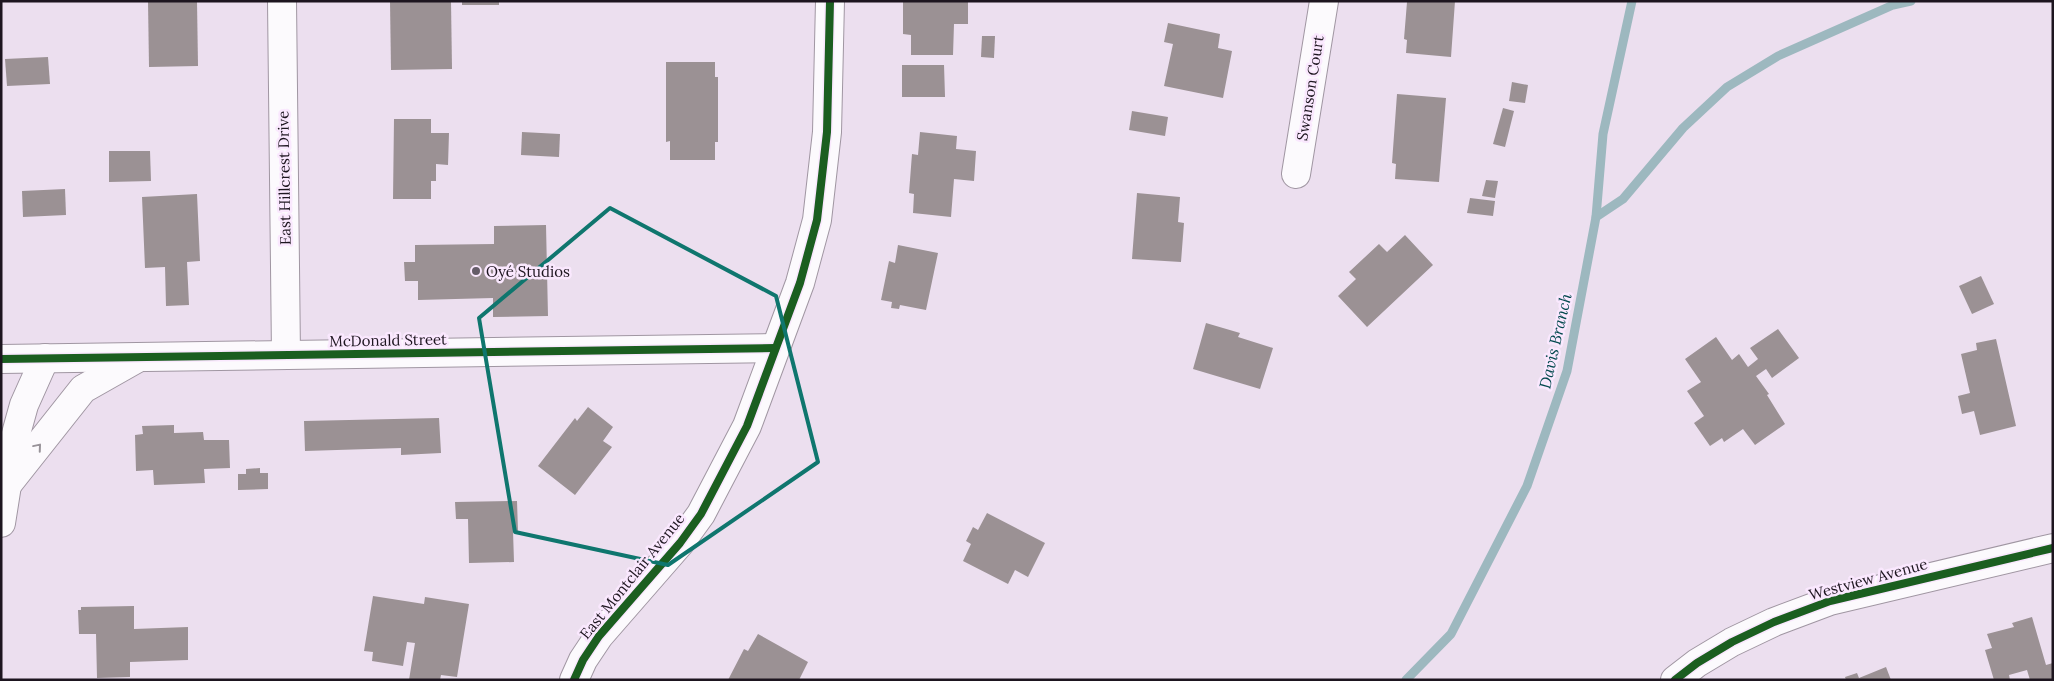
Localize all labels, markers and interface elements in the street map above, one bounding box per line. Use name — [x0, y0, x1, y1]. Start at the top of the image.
street label: Swanson Court — [1292, 34, 1328, 142]
street label: East Hillcrest Drive — [273, 111, 295, 245]
place label: Oyé Studios — [486, 262, 570, 281]
marker: Oyé Studios — [470, 265, 482, 277]
water label: Davis Branch — [1534, 291, 1576, 391]
street label: McDonald Street — [329, 329, 447, 351]
one-way arrow — [32, 444, 41, 453]
street label: East Montclair Avenue — [575, 509, 689, 643]
street label: Westview Avenue — [1807, 554, 1929, 604]

